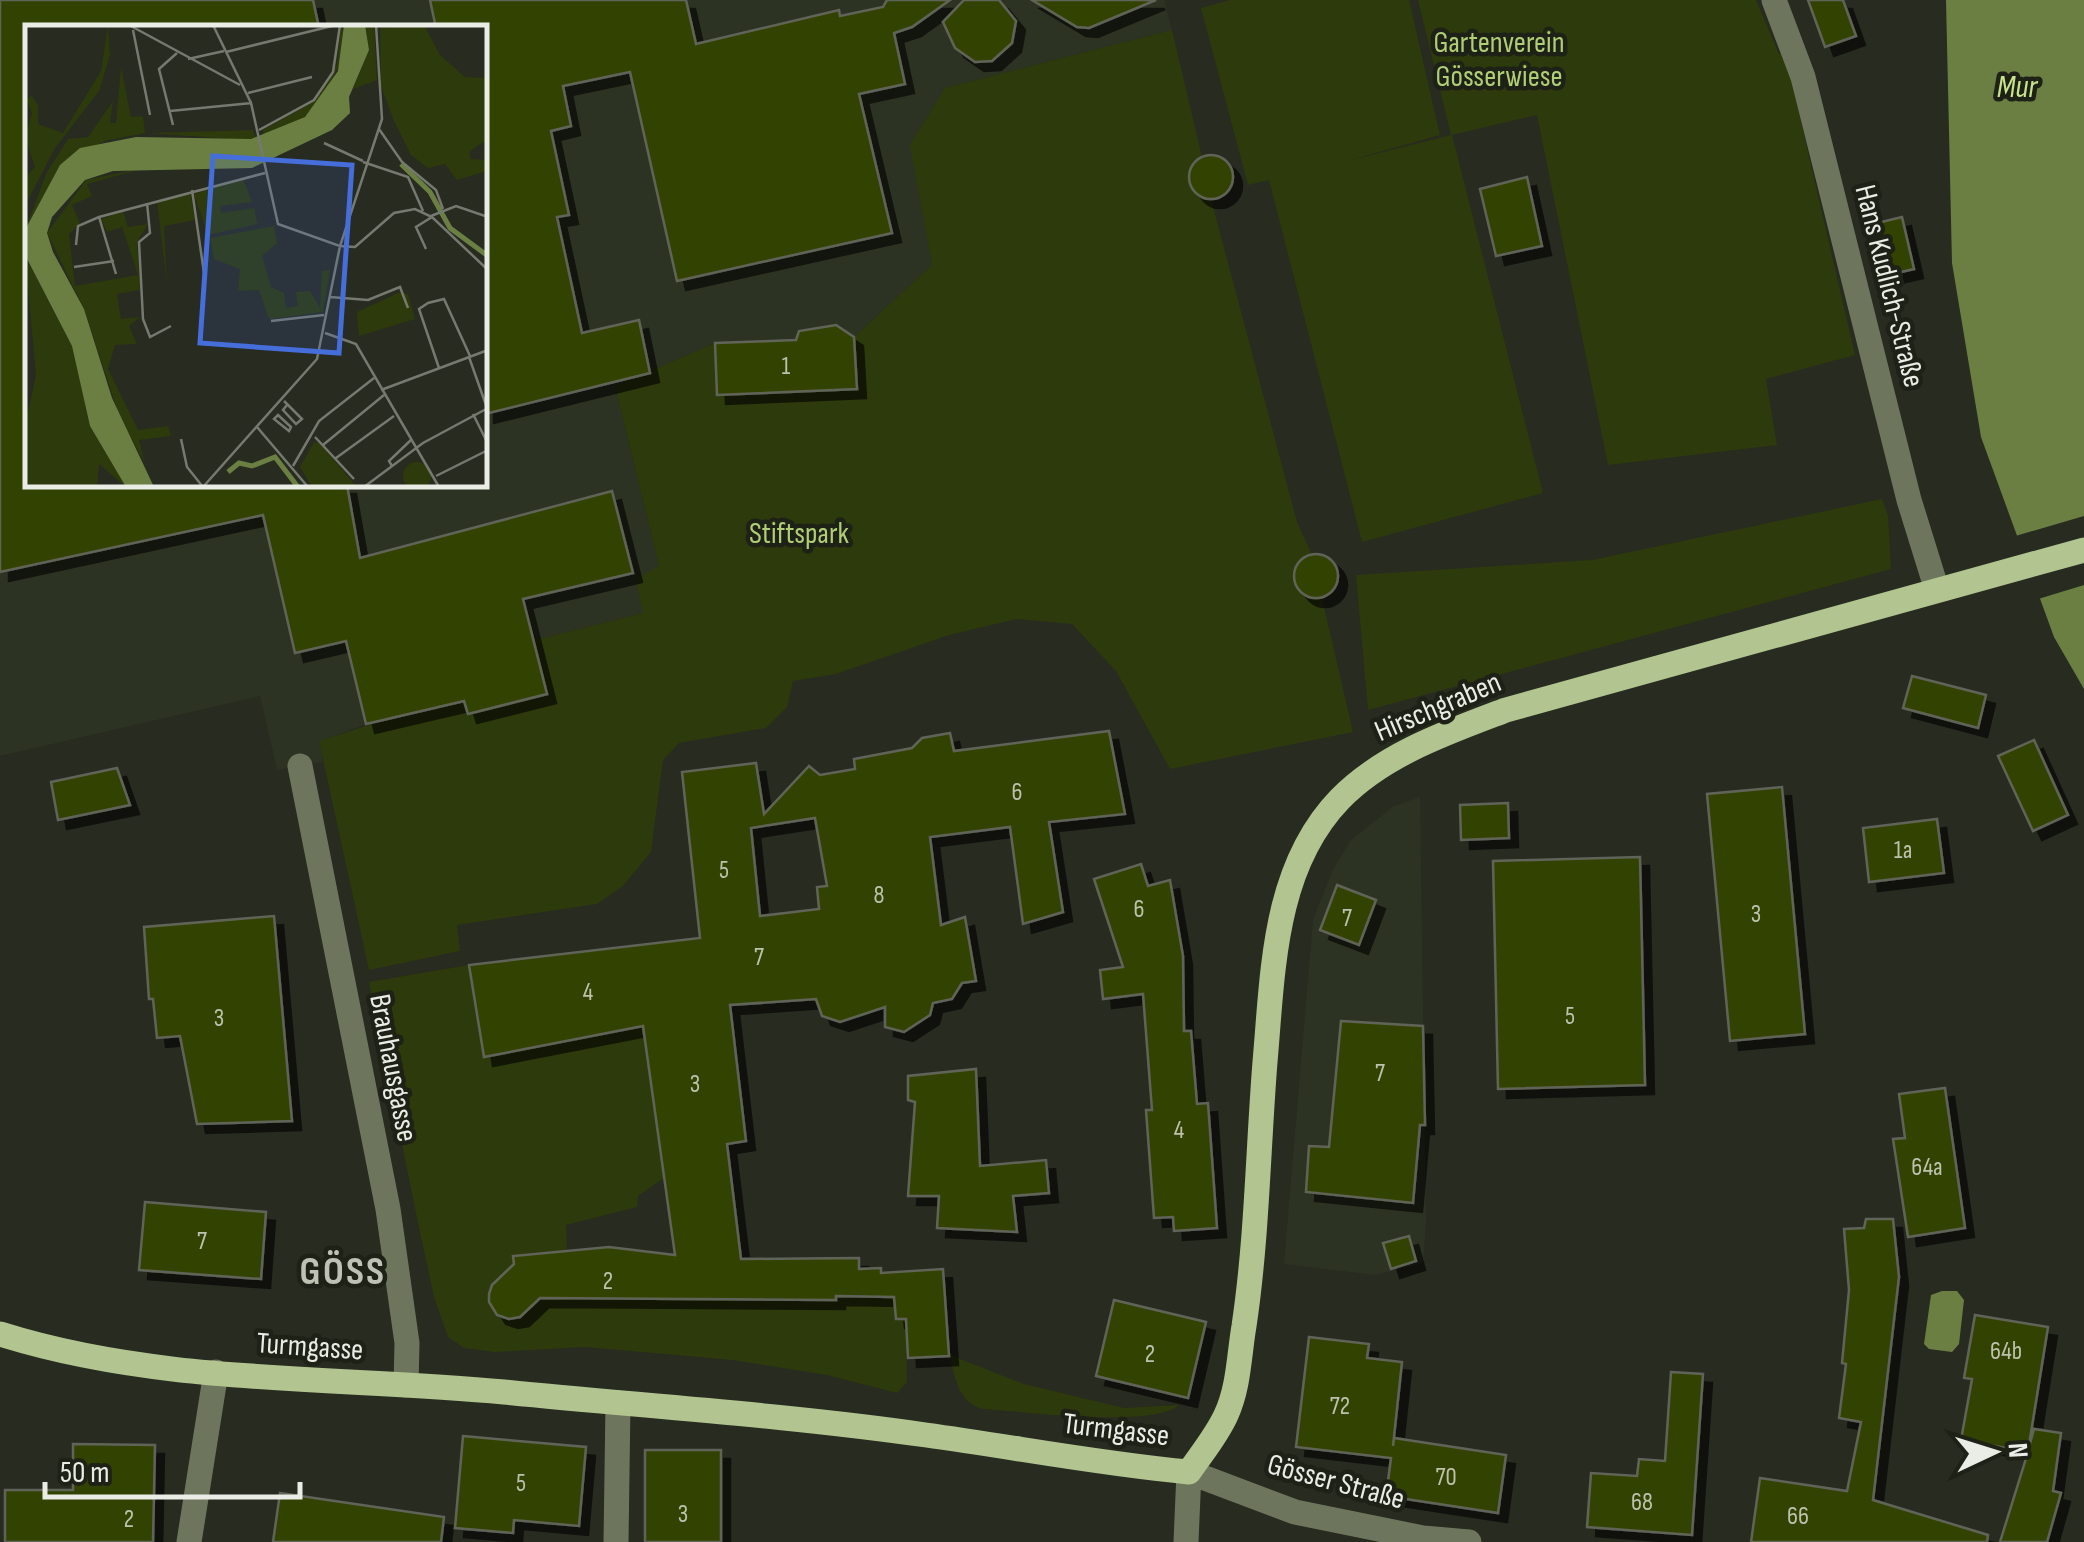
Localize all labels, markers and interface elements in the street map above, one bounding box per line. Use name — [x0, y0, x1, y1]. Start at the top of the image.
inset map — [25, 25, 488, 488]
park label: Gartenverein Gösserwiese — [1433, 25, 1565, 95]
water label: Mur — [1997, 68, 2038, 107]
street label: Hans Kudlich-Straße — [1846, 181, 1932, 391]
house number: 1 — [782, 351, 791, 382]
park label: Stiftspark — [749, 516, 850, 552]
street label: Hirschgraben — [1369, 664, 1507, 750]
house number: 6 — [1012, 777, 1022, 808]
house number: 1a — [1894, 835, 1912, 866]
house number: 5 — [719, 855, 729, 886]
house number: 8 — [874, 880, 884, 911]
house number: 6 — [1134, 894, 1144, 925]
house number: 3 — [1751, 899, 1761, 930]
house number: 7 — [1342, 903, 1352, 934]
house number: 7 — [754, 942, 764, 973]
house number: 4 — [583, 977, 593, 1008]
street label: Brauhausgasse — [361, 991, 425, 1145]
house number: 5 — [1565, 1001, 1575, 1032]
house number: 3 — [214, 1003, 224, 1034]
house number: 7 — [1375, 1058, 1385, 1089]
house number: 3 — [690, 1069, 700, 1100]
house number: 4 — [1174, 1115, 1184, 1146]
house number: 64a — [1911, 1152, 1943, 1183]
house number: 7 — [197, 1226, 207, 1257]
district label: GÖSS — [299, 1248, 387, 1296]
house number: 2 — [603, 1266, 613, 1297]
street label: Turmgasse — [255, 1325, 365, 1369]
house number: 64b — [1990, 1336, 2022, 1367]
house number: 2 — [1145, 1339, 1155, 1370]
house number: 72 — [1330, 1391, 1350, 1422]
north arrow — [1944, 1402, 2044, 1502]
street label: Turmgasse — [1061, 1406, 1171, 1454]
scale bar — [45, 1437, 300, 1499]
text: N — [2000, 1442, 2034, 1459]
street label: Gösser Straße — [1264, 1446, 1408, 1518]
text: 50 m — [60, 1455, 109, 1491]
house number: 70 — [1435, 1462, 1457, 1493]
house number: 5 — [516, 1468, 526, 1499]
house number: 68 — [1631, 1487, 1653, 1518]
house number: 3 — [678, 1499, 688, 1530]
house number: 66 — [1787, 1501, 1809, 1532]
house number: 2 — [124, 1504, 134, 1535]

